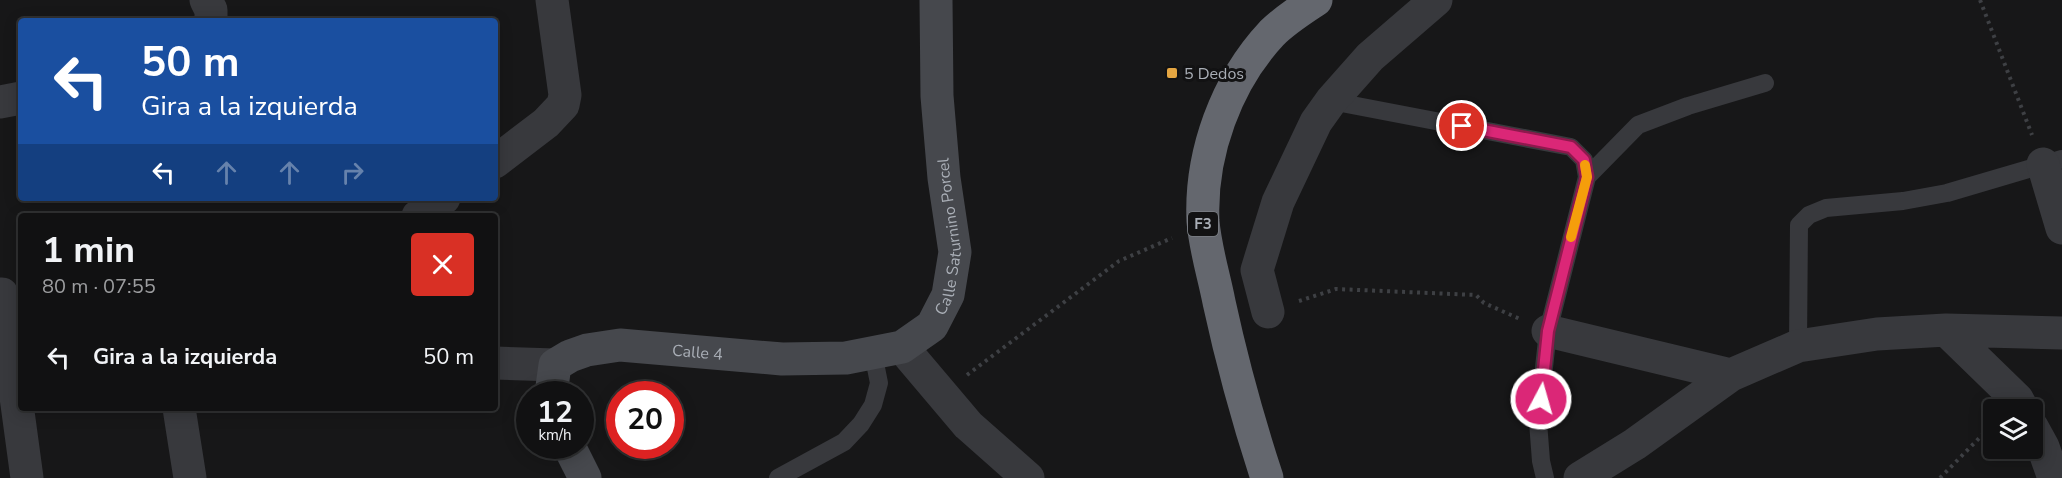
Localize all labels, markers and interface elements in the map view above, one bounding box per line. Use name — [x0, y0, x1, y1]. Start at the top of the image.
text: 50 m — [141, 34, 240, 91]
icon: left — [42, 42, 120, 120]
place label: 5 Dedos — [1184, 63, 1244, 85]
marker: 5 Dedos — [1165, 66, 1179, 80]
text: Gira a la izquierda — [141, 88, 358, 125]
pin — [1436, 100, 1487, 151]
icon: arrive — [1445, 109, 1478, 142]
icon: left — [147, 156, 180, 189]
icon: ahead — [210, 156, 243, 189]
icon: ahead — [273, 156, 306, 189]
icon: right — [336, 156, 369, 189]
street label: Calle Saturnino Porcel — [929, 157, 967, 319]
road number: F3 — [1188, 212, 1218, 236]
text: 1 min — [42, 226, 135, 275]
button: close — [411, 233, 474, 296]
text: 80 m · 07:55 — [42, 273, 156, 300]
street label: Calle 4 — [671, 340, 724, 366]
icon: left — [42, 341, 75, 374]
text: Gira a la izquierda — [93, 342, 277, 372]
text: 50 m — [423, 342, 474, 372]
position arrow — [1509, 367, 1573, 431]
speed limit sign: 20 — [606, 381, 684, 459]
text: 12 — [537, 392, 573, 433]
map controls — [1983, 399, 2043, 459]
button: layers — [1983, 399, 2043, 459]
text: km/h — [538, 425, 572, 445]

